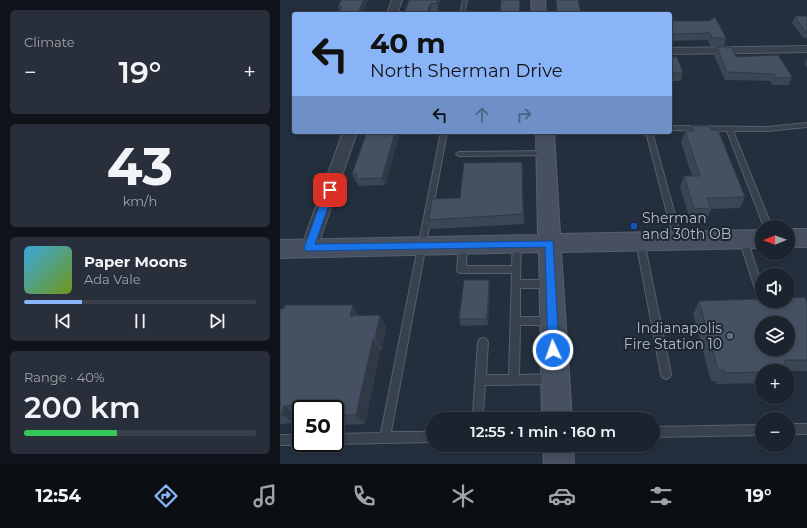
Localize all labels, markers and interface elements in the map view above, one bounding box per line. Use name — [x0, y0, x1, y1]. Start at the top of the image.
text: 40 m — [370, 26, 446, 60]
icon: left — [304, 28, 356, 80]
text: Climate — [24, 34, 75, 50]
text: 19° — [119, 54, 161, 91]
text: − — [24, 59, 37, 86]
text: + — [243, 59, 256, 86]
text: North Sherman Drive — [370, 60, 563, 82]
icon: left — [429, 104, 451, 126]
icon: ahead — [471, 104, 493, 126]
icon: right — [513, 104, 535, 126]
text: 43 — [107, 135, 173, 198]
pin — [313, 173, 347, 207]
icon: arrive — [319, 179, 341, 201]
text: km/h — [123, 193, 157, 209]
place label: Sherman and 30th OB — [642, 209, 731, 243]
north arrow — [755, 220, 795, 260]
map controls — [755, 220, 795, 452]
marker: Sherman and 30th OB — [629, 221, 639, 231]
text: Paper Moons — [84, 252, 187, 271]
button: sound — [755, 268, 795, 308]
text: Ada Vale — [84, 271, 141, 287]
icon: previous — [52, 310, 74, 332]
icon: pause — [129, 310, 151, 332]
icon: next — [206, 310, 228, 332]
button: layers — [755, 316, 795, 356]
place label: Indianapolis Fire Station 10 — [624, 319, 722, 353]
position arrow — [532, 329, 574, 371]
marker: Indianapolis Fire Station 10 — [725, 331, 735, 341]
button: + — [755, 364, 795, 404]
text: Range · 40% — [24, 369, 105, 385]
text: 200 km — [24, 389, 141, 426]
speed limit sign: 50 — [292, 400, 344, 452]
button: − — [755, 412, 795, 452]
text: 12:55 · 1 min · 160 m — [470, 422, 616, 441]
icon: directions — [152, 482, 180, 510]
icon: music — [251, 482, 279, 510]
icon: phone — [350, 482, 378, 510]
icon: climate — [449, 482, 477, 510]
icon: car — [548, 482, 576, 510]
icon: filters — [647, 482, 675, 510]
text: 12:54 — [35, 485, 81, 507]
text: 19° — [745, 485, 771, 507]

